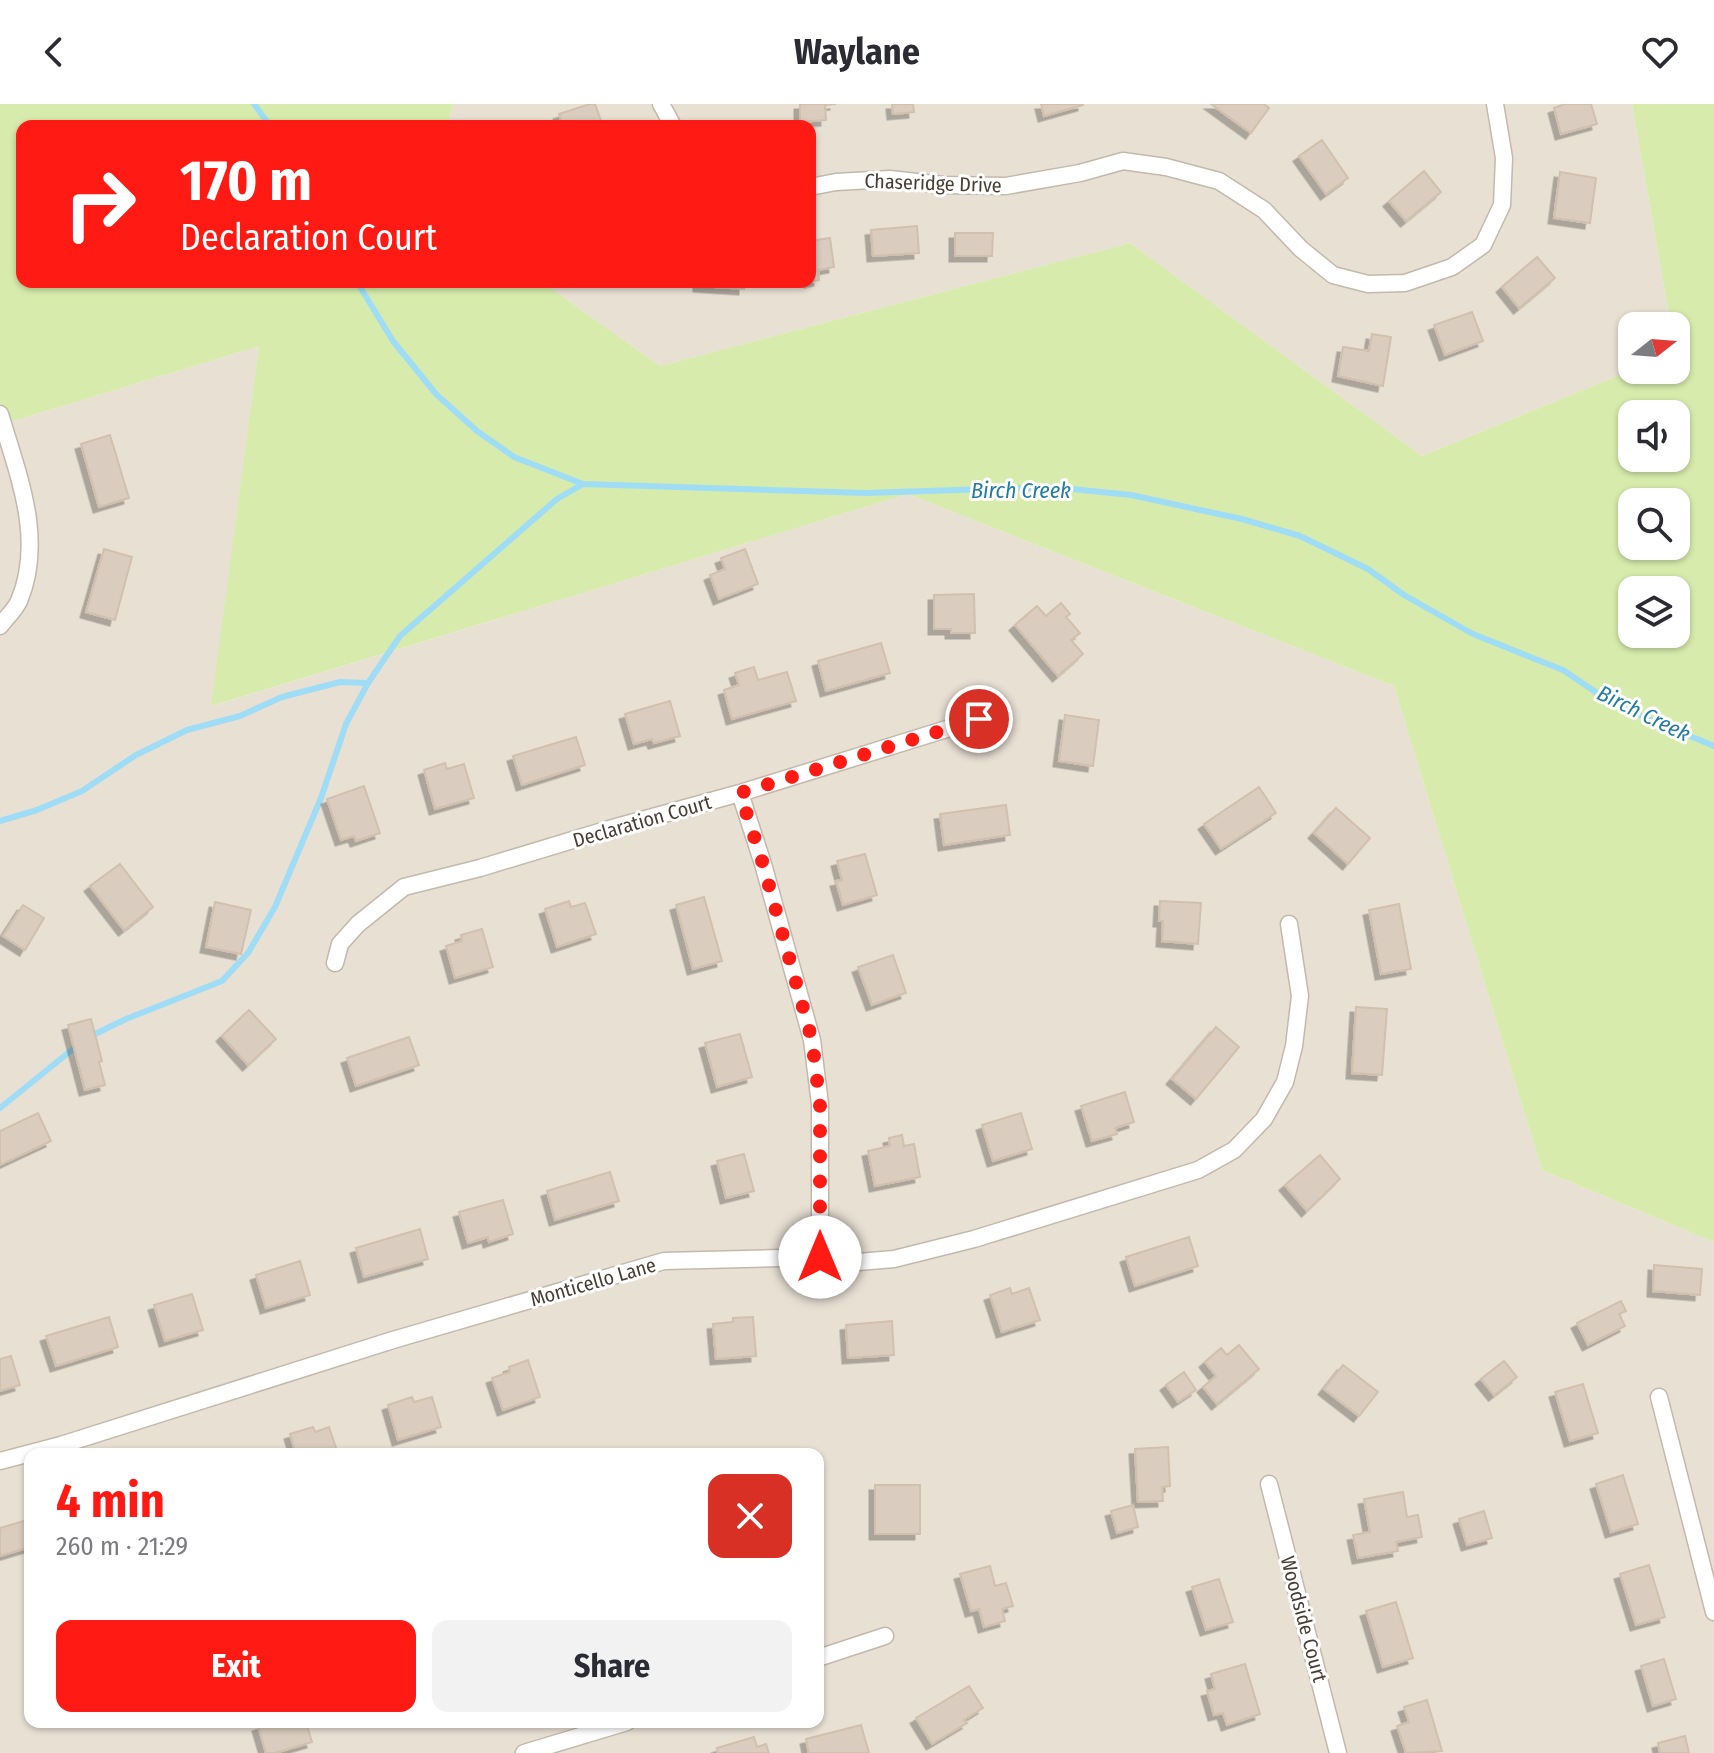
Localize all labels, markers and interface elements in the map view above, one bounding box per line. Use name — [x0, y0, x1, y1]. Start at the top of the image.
icon: back — [32, 30, 76, 74]
text: Waylane — [794, 30, 920, 74]
icon: heart — [1638, 30, 1682, 74]
text: 170 m — [180, 148, 312, 215]
icon: right — [48, 152, 152, 256]
street label: Chaseridge Drive — [864, 169, 1002, 197]
text: Declaration Court — [180, 216, 437, 260]
north arrow — [1618, 312, 1690, 384]
map controls — [1618, 312, 1690, 648]
button: sound — [1618, 400, 1690, 472]
water label: Birch Creek — [971, 477, 1071, 504]
button: search — [1618, 488, 1690, 560]
button: layers — [1618, 576, 1690, 648]
water label: Birch Creek — [1593, 679, 1695, 748]
pin — [945, 685, 1013, 753]
icon: arrive — [957, 697, 1001, 741]
street label: Declaration Court — [570, 790, 714, 852]
position arrow — [778, 1215, 862, 1299]
street label: Monticello Lane — [527, 1253, 659, 1311]
text: 4 min — [56, 1472, 165, 1530]
button: close — [708, 1474, 792, 1558]
text: 260 m · 21:29 — [56, 1531, 188, 1562]
street label: Woodside Court — [1276, 1553, 1332, 1685]
button: Exit — [56, 1620, 416, 1712]
button: Share — [432, 1620, 792, 1712]

